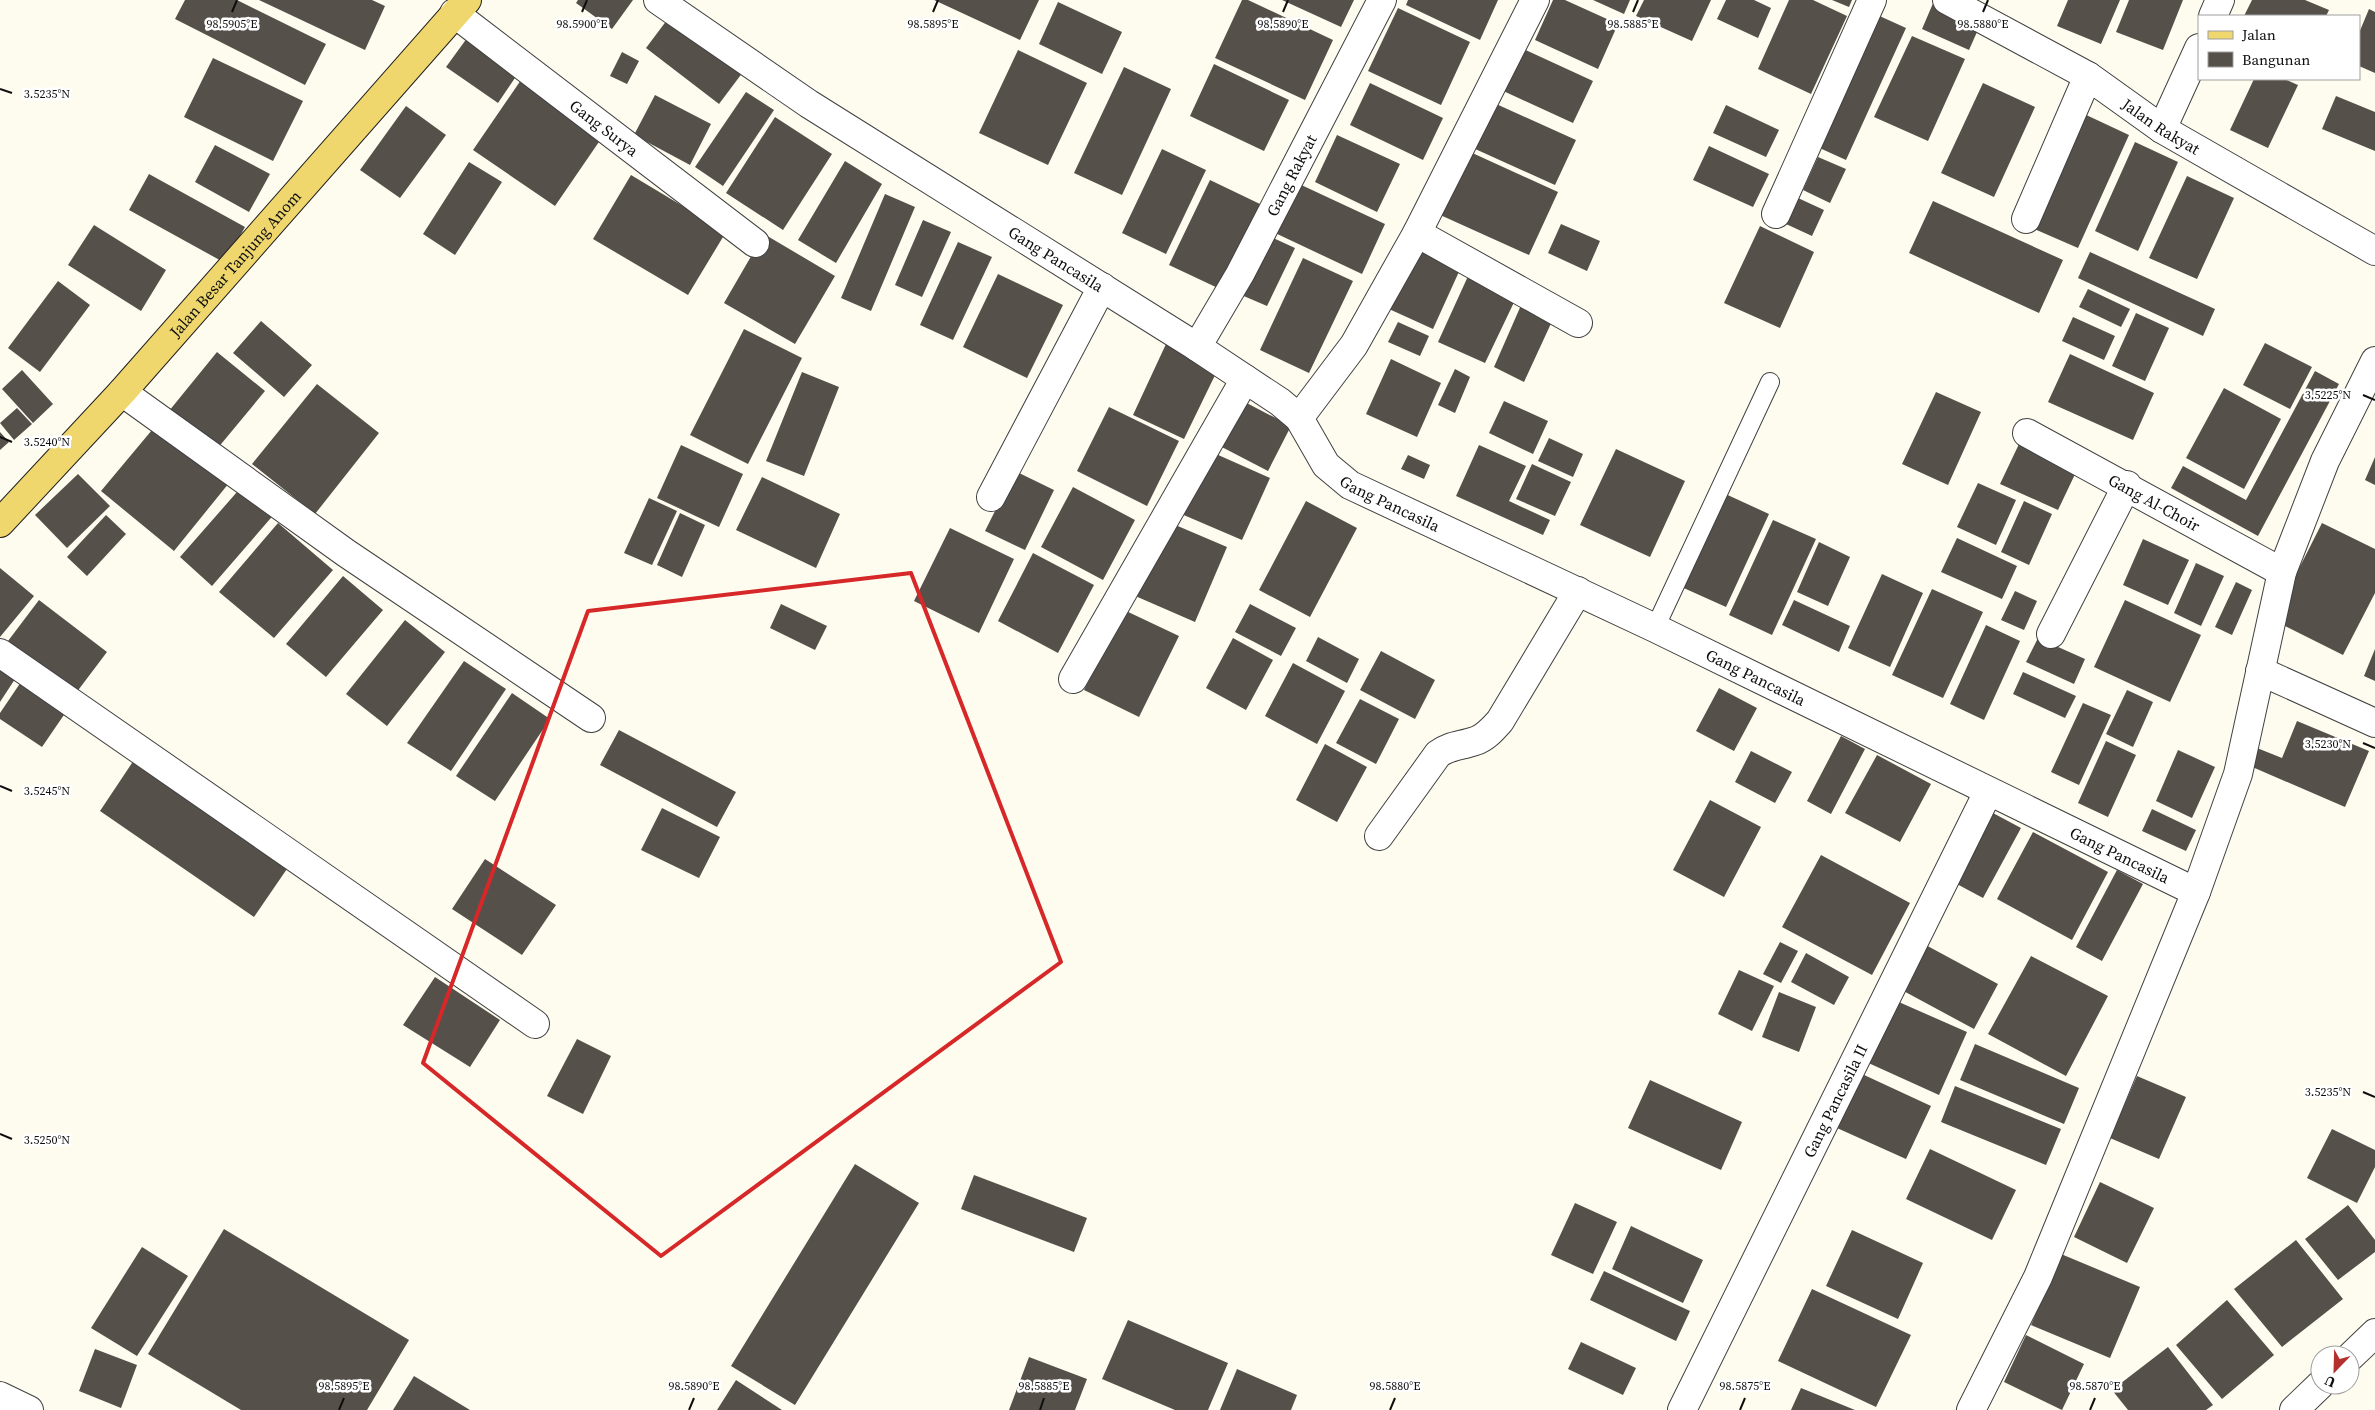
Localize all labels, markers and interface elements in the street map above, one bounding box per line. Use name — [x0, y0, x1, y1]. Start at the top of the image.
legend — [2198, 15, 2360, 80]
text: 98.5905°E — [207, 16, 257, 32]
text: 98.5900°E — [557, 16, 607, 32]
text: 98.5895°E — [908, 16, 958, 32]
text: 98.5890°E — [1258, 16, 1308, 32]
text: 98.5885°E — [1608, 16, 1658, 32]
text: 98.5880°E — [1958, 16, 2008, 32]
text: Jalan — [2241, 24, 2276, 45]
text: Bangunan — [2242, 49, 2310, 70]
text: 3.5235°N — [24, 86, 70, 102]
street label: Jalan Rakyat — [2117, 92, 2205, 160]
street label: Gang Surya — [565, 94, 644, 162]
street label: Gang Rakyat — [1261, 130, 1322, 220]
street label: Jalan Besar Tanjung Anom — [164, 185, 306, 343]
street label: Gang Pancasila — [1004, 221, 1109, 297]
text: 3.5225°N — [2305, 387, 2351, 403]
text: 3.5240°N — [24, 434, 70, 450]
street label: Gang Al-Choir — [2105, 468, 2204, 536]
street label: Gang Pancasila — [1335, 470, 1444, 537]
street label: Gang Pancasila — [1702, 644, 1810, 711]
text: 3.5230°N — [2305, 736, 2351, 752]
text: 3.5245°N — [24, 783, 70, 799]
street label: Gang Pancasila — [2066, 821, 2174, 889]
street label: Gang Pancasila II — [1798, 1040, 1872, 1161]
text: 3.5235°N — [2305, 1084, 2351, 1100]
text: 3.5250°N — [24, 1132, 70, 1148]
north arrow — [2310, 1345, 2360, 1395]
text: U — [2321, 1371, 2339, 1393]
text: 98.5895°E — [319, 1378, 369, 1394]
text: 98.5890°E — [669, 1378, 719, 1394]
text: 98.5885°E — [1019, 1378, 1069, 1394]
text: 98.5880°E — [1370, 1378, 1420, 1394]
text: 98.5875°E — [1720, 1378, 1770, 1394]
text: 98.5870°E — [2070, 1378, 2120, 1394]

